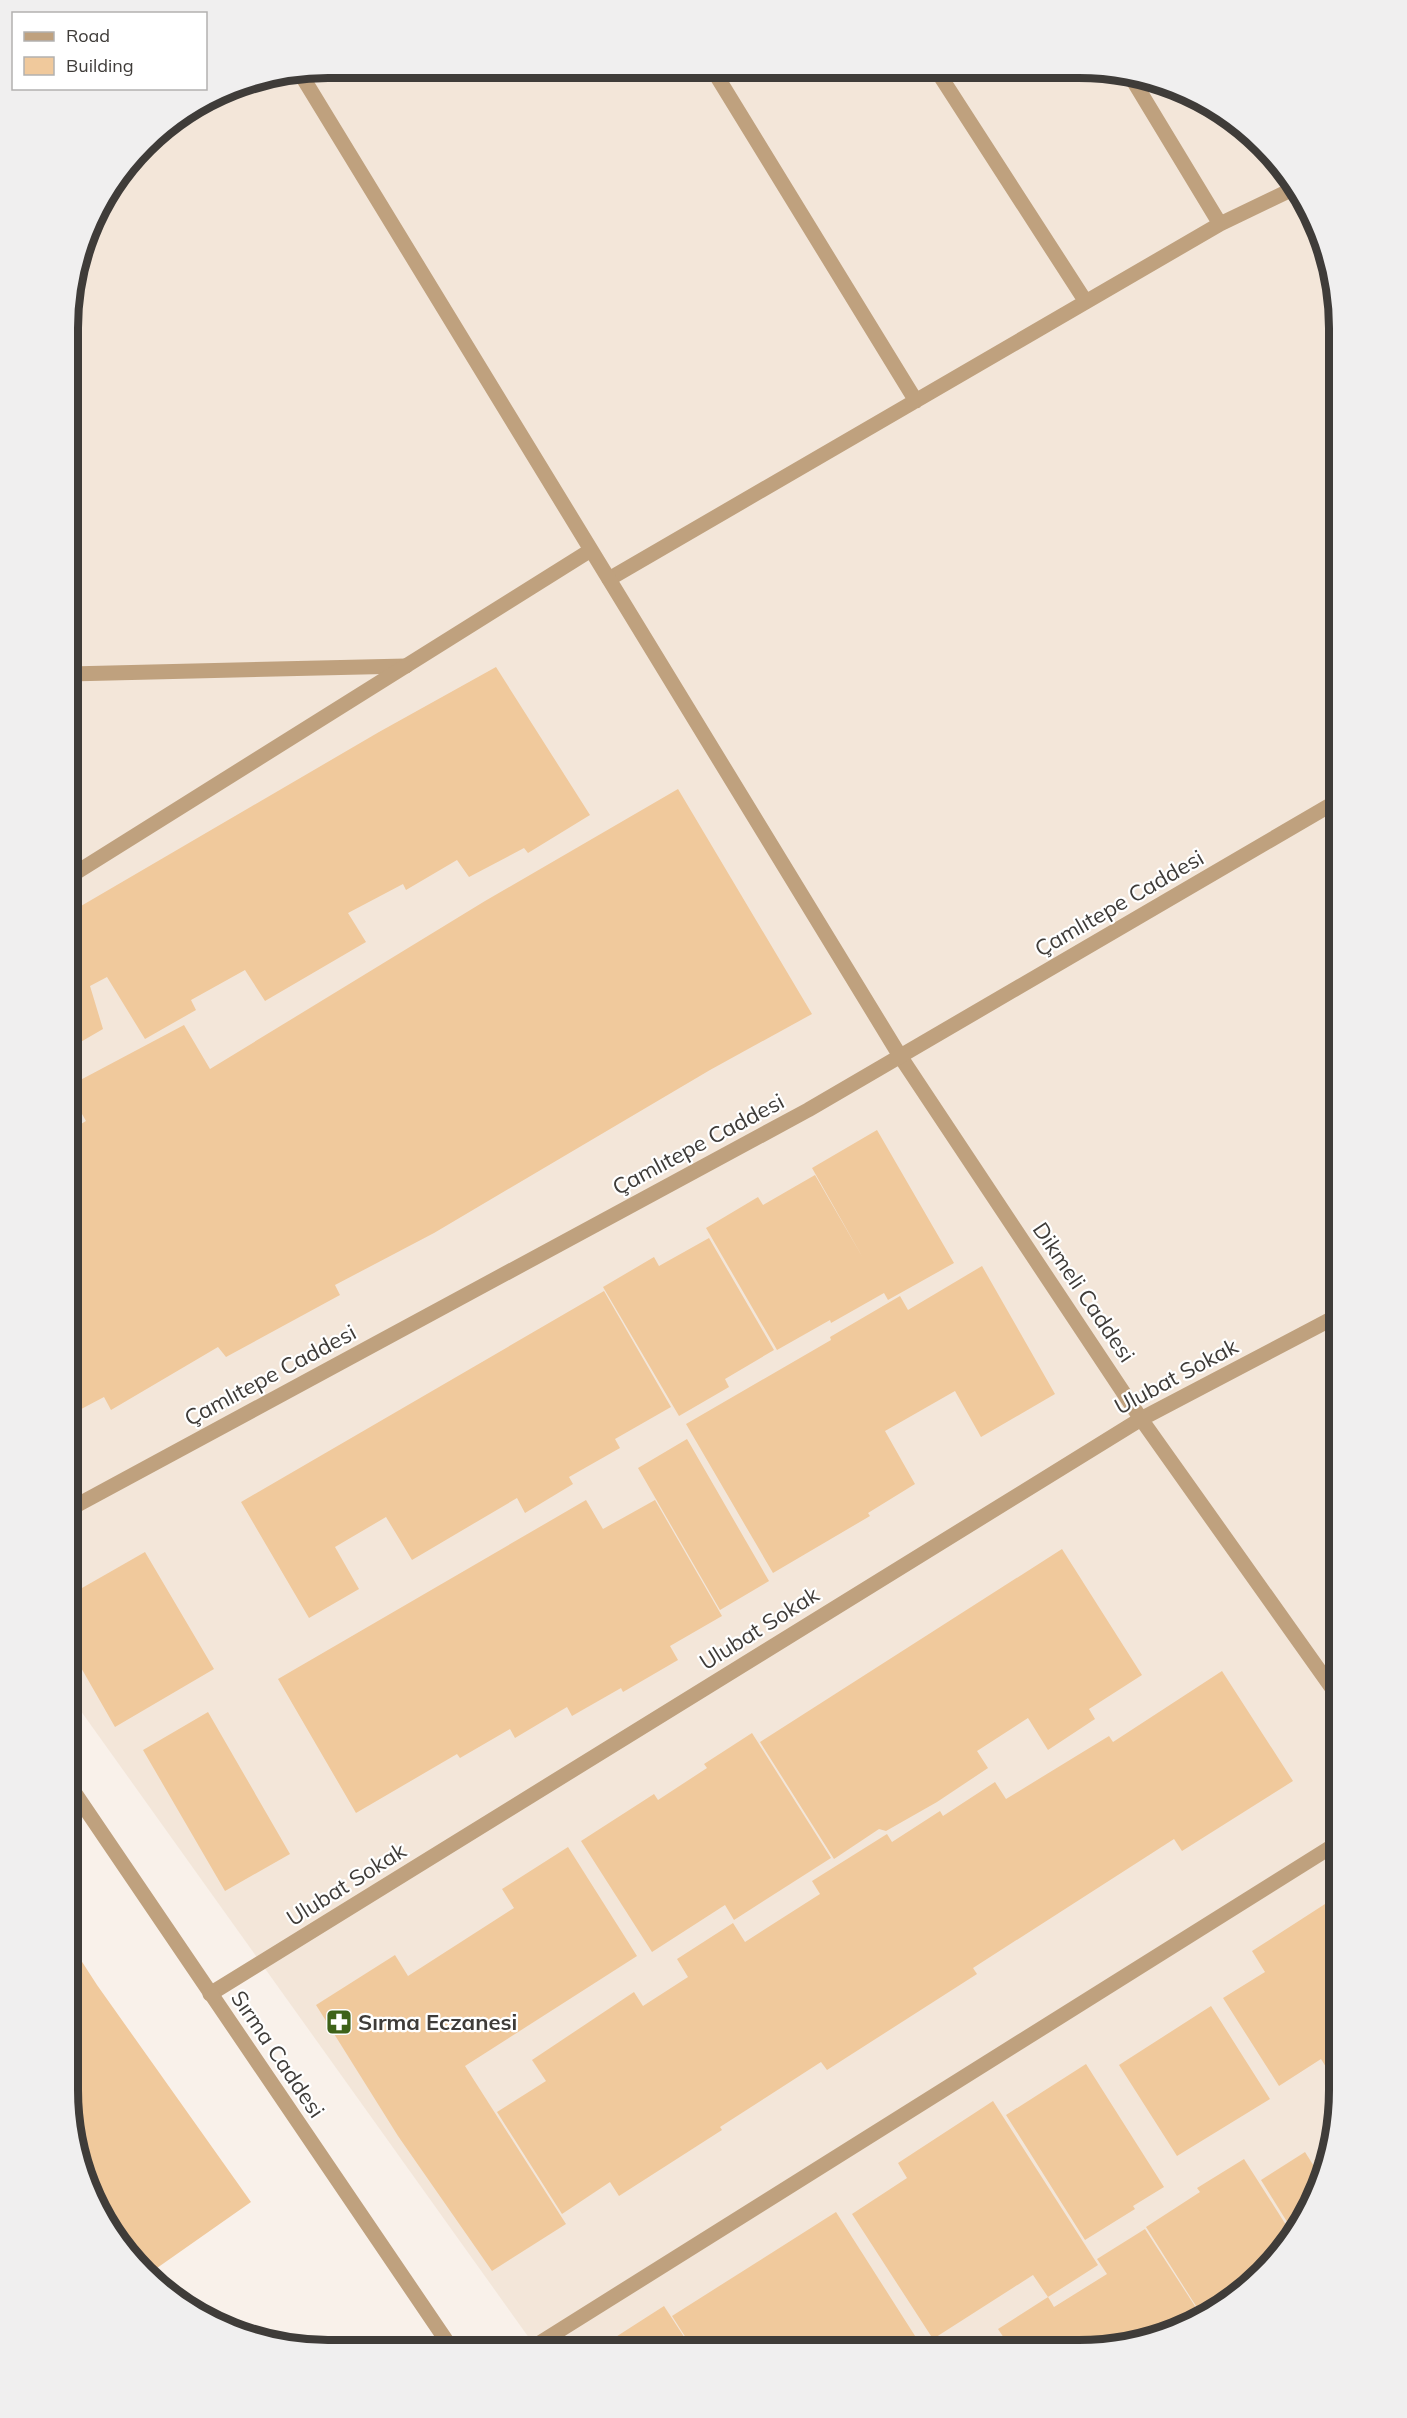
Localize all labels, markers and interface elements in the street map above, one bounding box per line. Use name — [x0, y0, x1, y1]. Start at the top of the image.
legend — [12, 12, 207, 90]
text: Road — [66, 24, 110, 47]
text: Building — [66, 54, 134, 77]
street label: Çamlıtepe Caddesi — [1029, 843, 1209, 963]
street label: Çamlıtepe Caddesi — [607, 1087, 789, 1201]
street label: Dikmeli Caddesi — [1027, 1217, 1141, 1367]
street label: Çamlıtepe Caddesi — [179, 1318, 361, 1432]
street label: Ulubat Sokak — [1109, 1331, 1243, 1420]
street label: Ulubat Sokak — [694, 1580, 825, 1676]
street label: Ulubat Sokak — [281, 1836, 412, 1932]
street label: Sırma Caddesi — [225, 1985, 331, 2123]
pharmacy icon: Sırma Eczanesi — [324, 2007, 354, 2037]
place label: Sırma Eczanesi — [358, 2008, 517, 2036]

